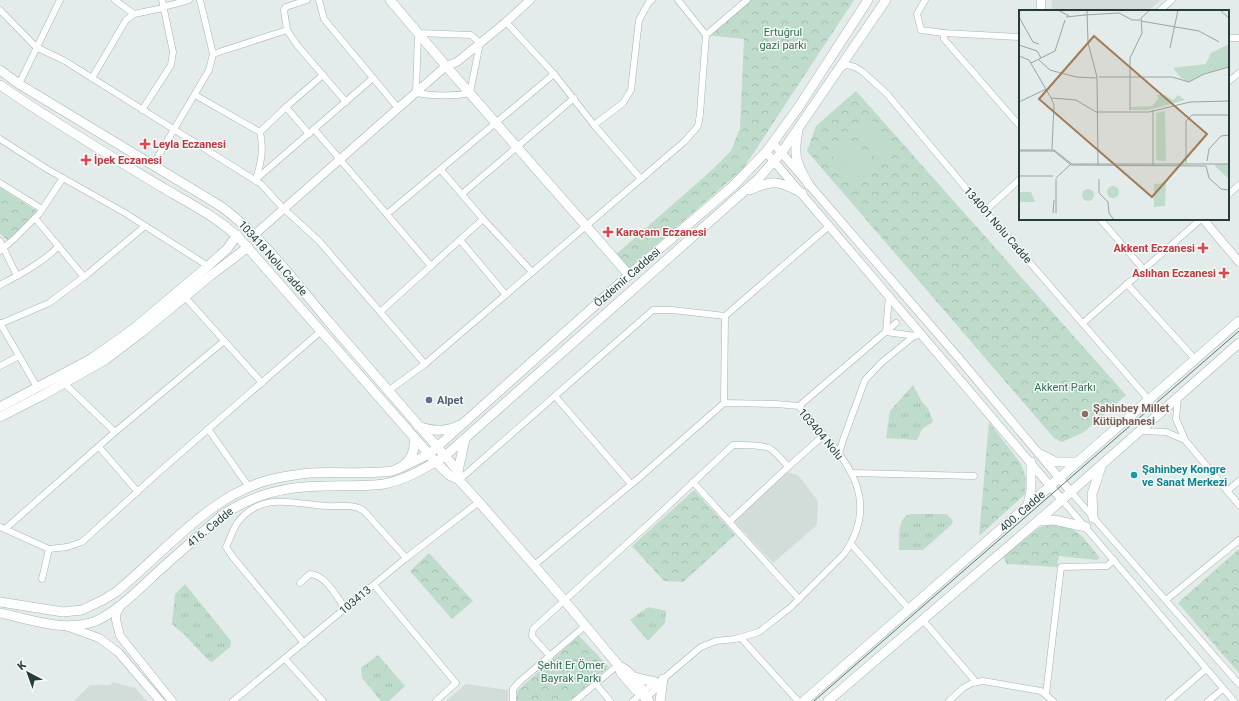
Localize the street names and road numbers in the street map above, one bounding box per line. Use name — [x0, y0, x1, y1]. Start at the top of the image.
street label: 134001 Nolu Cadde — [961, 185, 1034, 266]
street label: 103418 Nolu Cadde — [235, 218, 310, 299]
street label: Özdemir Caddesi — [592, 245, 663, 310]
street label: 103404 Nolu — [795, 406, 846, 463]
street label: 400. Cadde — [997, 488, 1048, 535]
street label: 416. Cadde — [185, 505, 236, 550]
street label: 103413 — [337, 583, 374, 617]

